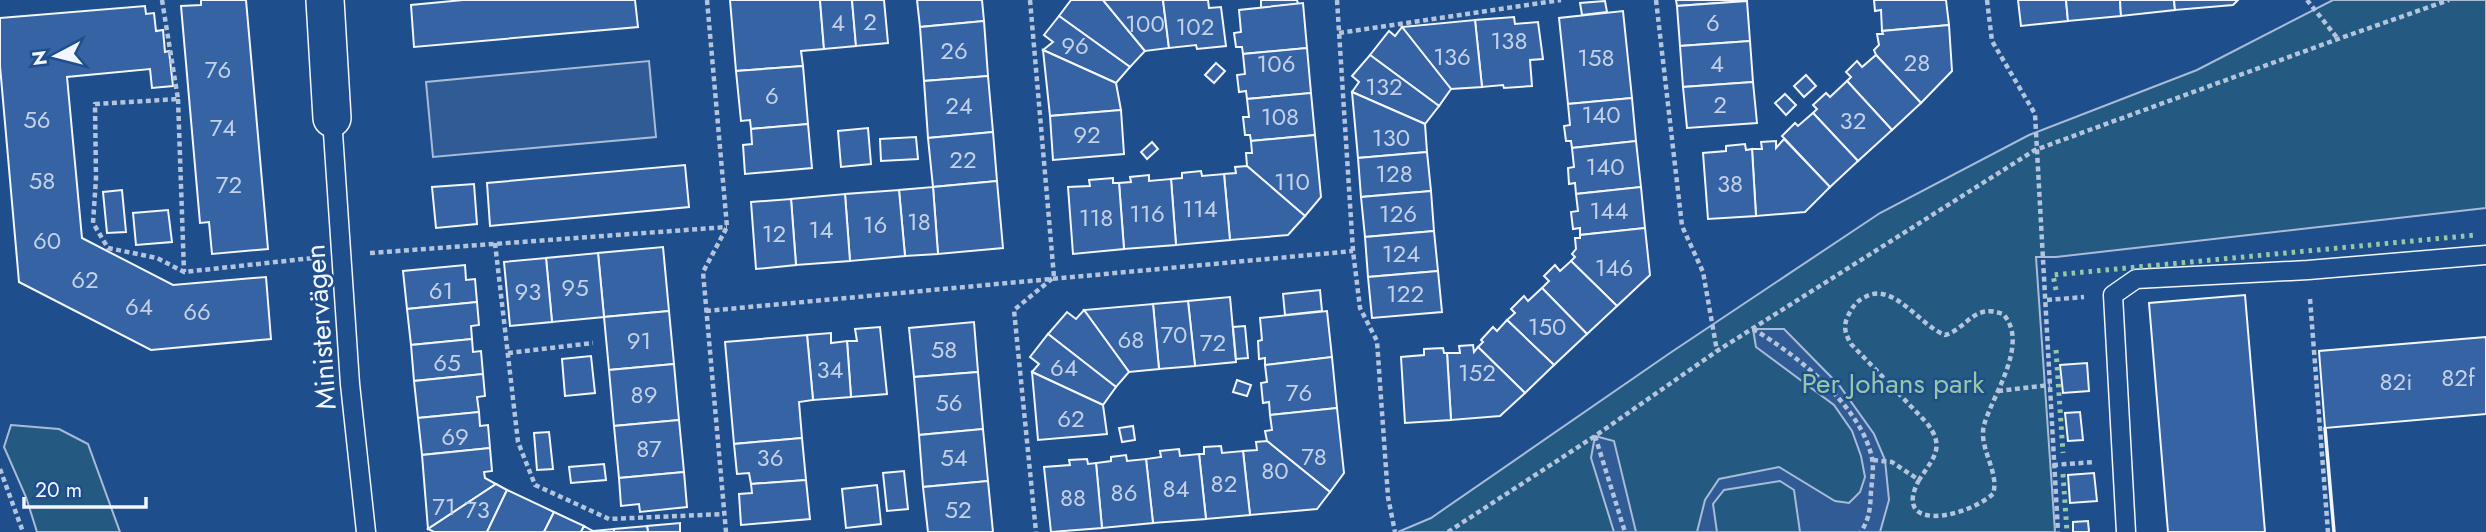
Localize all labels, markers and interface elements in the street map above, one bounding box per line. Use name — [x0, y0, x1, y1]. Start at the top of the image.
house number: 2 — [863, 4, 877, 39]
house number: 4 — [831, 5, 845, 40]
house number: 6 — [1706, 5, 1720, 40]
house number: 100 — [1125, 6, 1165, 41]
house number: 102 — [1176, 9, 1214, 44]
north arrow — [21, 21, 91, 91]
house number: 138 — [1490, 23, 1528, 58]
house number: 96 — [1061, 28, 1089, 63]
house number: 26 — [940, 33, 968, 68]
house number: 136 — [1433, 39, 1471, 74]
house number: 158 — [1577, 40, 1615, 75]
house number: 28 — [1904, 45, 1930, 80]
house number: 106 — [1256, 46, 1296, 81]
house number: 4 — [1710, 46, 1724, 81]
text: N — [25, 49, 54, 67]
house number: 76 — [205, 52, 231, 87]
house number: 132 — [1365, 69, 1403, 104]
house number: 6 — [765, 78, 779, 113]
house number: 2 — [1713, 87, 1727, 122]
house number: 24 — [945, 88, 973, 123]
house number: 140 — [1581, 97, 1621, 132]
house number: 108 — [1261, 99, 1299, 134]
house number: 56 — [23, 102, 51, 137]
house number: 32 — [1840, 103, 1866, 138]
house number: 74 — [210, 110, 236, 145]
house number: 92 — [1073, 117, 1101, 152]
house number: 130 — [1372, 120, 1410, 155]
house number: 22 — [949, 142, 977, 177]
house number: 140 — [1585, 149, 1625, 184]
house number: 128 — [1375, 156, 1413, 191]
house number: 58 — [29, 163, 55, 198]
house number: 110 — [1274, 164, 1310, 199]
house number: 38 — [1717, 166, 1743, 201]
house number: 72 — [216, 167, 242, 202]
house number: 114 — [1182, 191, 1218, 226]
house number: 144 — [1590, 193, 1628, 228]
house number: 116 — [1129, 196, 1165, 231]
house number: 126 — [1379, 196, 1417, 231]
house number: 118 — [1079, 200, 1113, 235]
house number: 18 — [907, 204, 931, 239]
house number: 16 — [863, 207, 887, 242]
house number: 14 — [809, 212, 833, 247]
house number: 12 — [762, 216, 786, 251]
house number: 60 — [33, 223, 61, 258]
house number: 124 — [1382, 236, 1420, 271]
street label: Ministervägen — [294, 243, 347, 411]
house number: 146 — [1595, 250, 1633, 285]
house number: 62 — [71, 262, 99, 297]
house number: 95 — [561, 270, 589, 305]
house number: 61 — [429, 273, 453, 308]
house number: 93 — [515, 274, 541, 309]
house number: 122 — [1386, 276, 1424, 311]
house number: 64 — [125, 289, 153, 324]
house number: 66 — [183, 294, 211, 329]
house number: 150 — [1528, 309, 1566, 344]
house number: 70 — [1161, 317, 1188, 352]
house number: 68 — [1118, 322, 1144, 357]
house number: 91 — [627, 323, 651, 358]
house number: 72 — [1200, 325, 1226, 360]
house number: 58 — [931, 332, 957, 367]
house number: 65 — [433, 345, 461, 380]
house number: 64 — [1050, 350, 1078, 385]
house number: 34 — [816, 352, 844, 387]
house number: 152 — [1458, 355, 1496, 390]
house number: 82f — [2441, 360, 2476, 395]
park label: Per Johans park — [1802, 363, 1985, 404]
house number: 82i — [2380, 364, 2413, 399]
house number: 76 — [1286, 375, 1312, 410]
house number: 89 — [631, 377, 657, 412]
house number: 56 — [935, 385, 963, 420]
house number: 62 — [1057, 401, 1085, 436]
house number: 69 — [441, 419, 469, 454]
house number: 87 — [636, 431, 662, 466]
house number: 78 — [1301, 439, 1327, 474]
house number: 36 — [757, 440, 783, 475]
house number: 54 — [940, 440, 968, 475]
house number: 80 — [1261, 453, 1289, 488]
scale bar — [24, 466, 147, 510]
house number: 82 — [1211, 466, 1237, 501]
house number: 84 — [1162, 471, 1190, 506]
text: 20 m — [35, 475, 82, 505]
house number: 86 — [1111, 475, 1137, 510]
house number: 88 — [1060, 480, 1086, 515]
house number: 71 — [432, 489, 456, 524]
house number: 73 — [464, 492, 490, 527]
house number: 52 — [944, 492, 972, 527]

